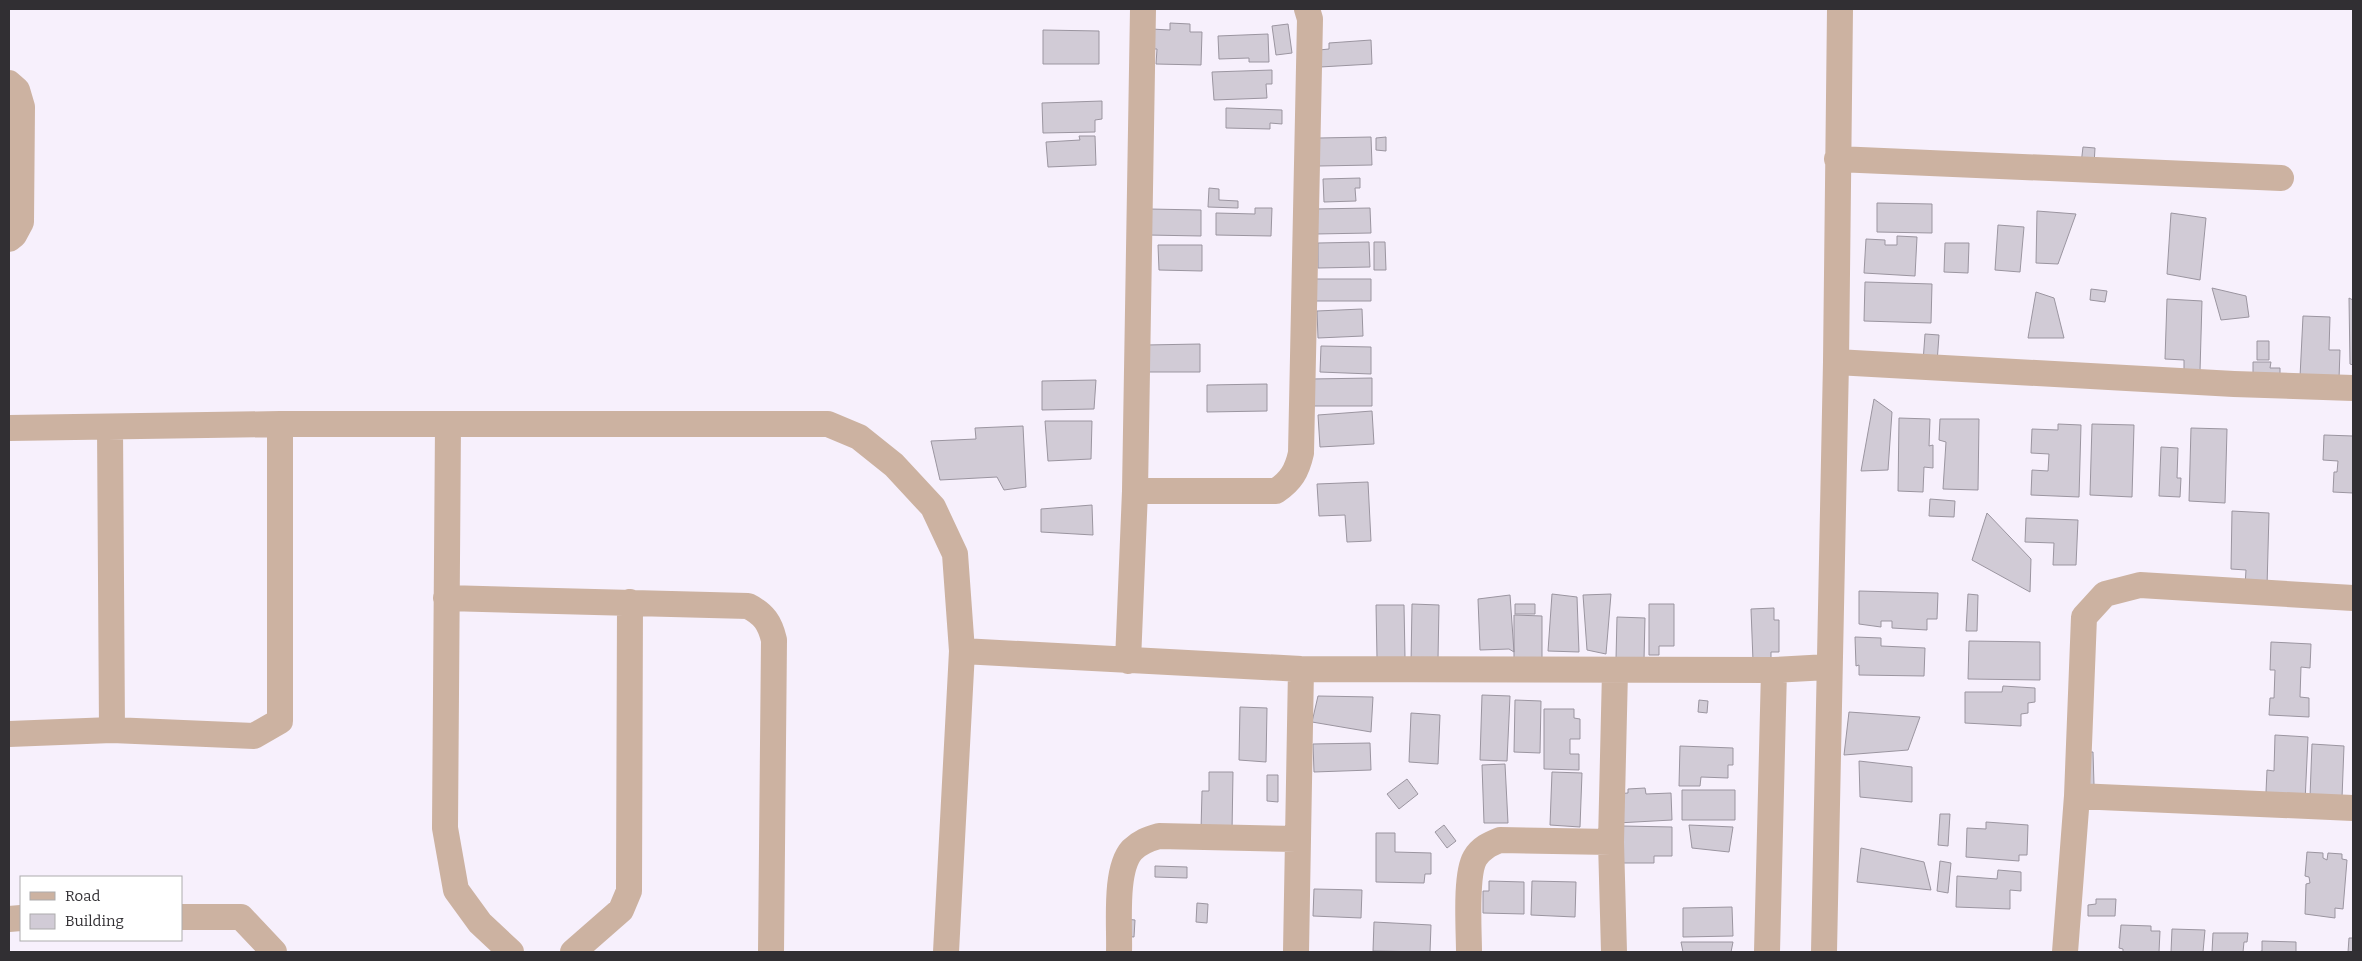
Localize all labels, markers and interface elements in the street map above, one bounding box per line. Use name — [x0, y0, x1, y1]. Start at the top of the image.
legend — [20, 876, 182, 941]
text: Road — [65, 887, 100, 905]
text: Building — [65, 912, 124, 930]

